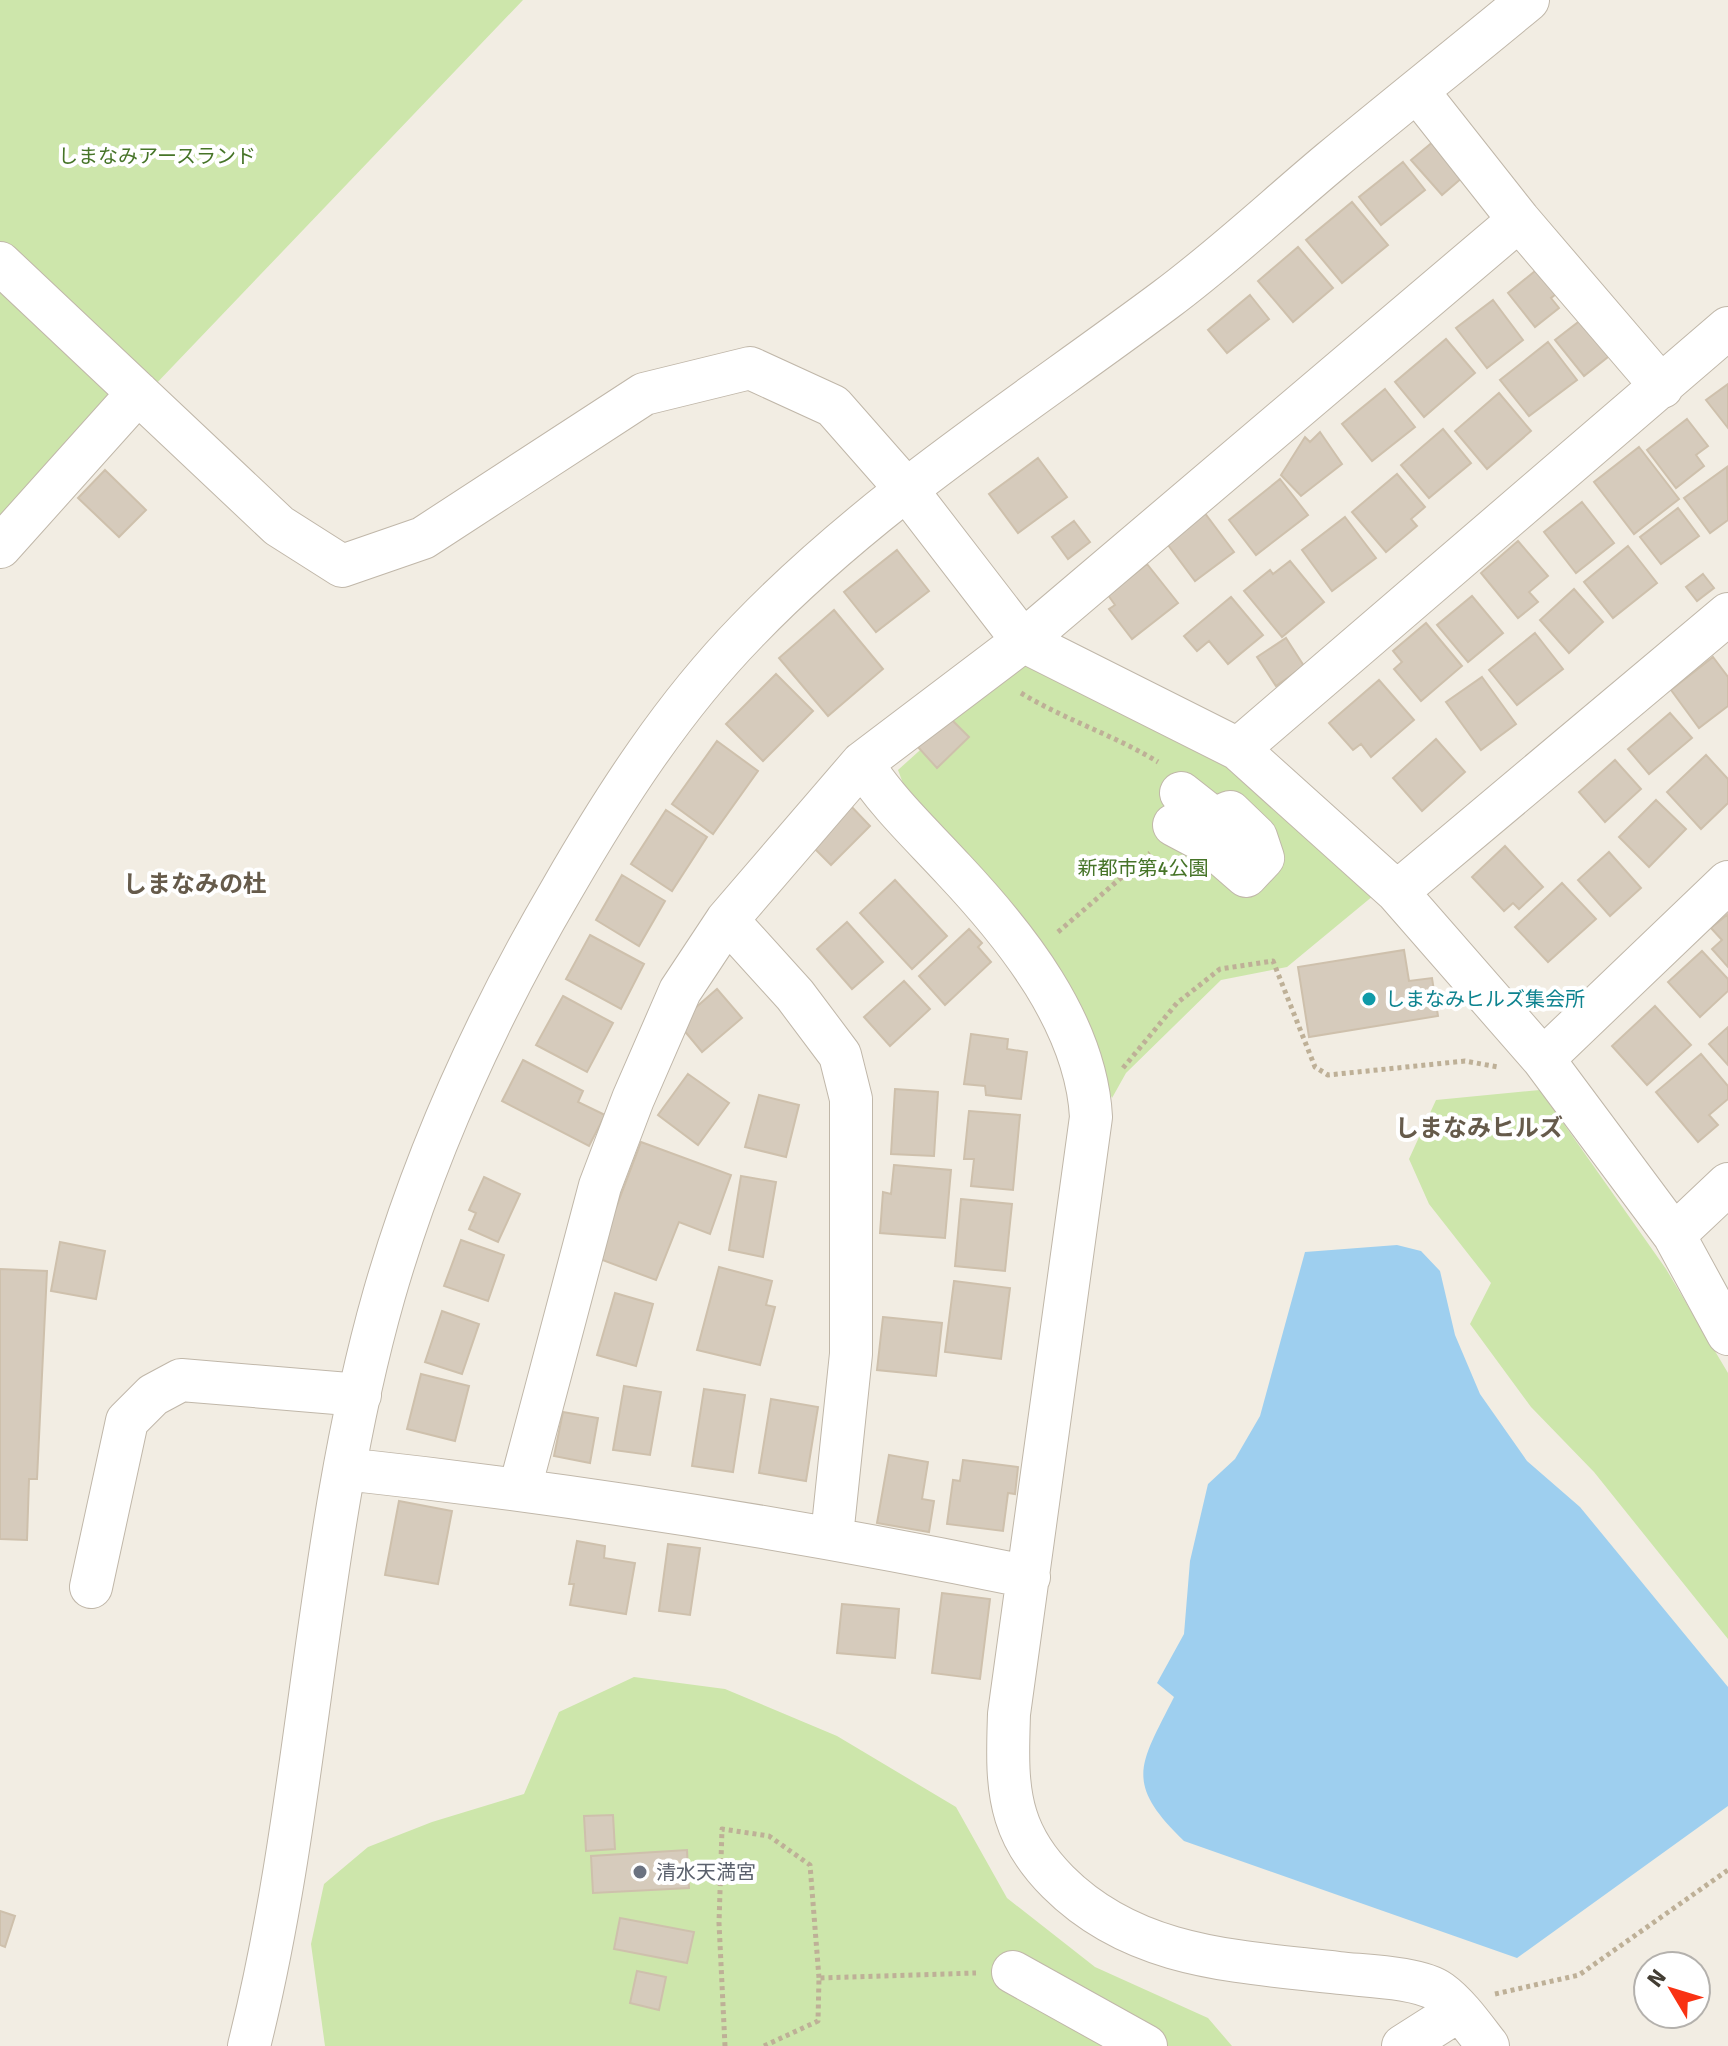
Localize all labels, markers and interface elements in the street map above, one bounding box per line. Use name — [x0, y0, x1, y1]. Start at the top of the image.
park label: しまなみアースランド — [58, 144, 256, 169]
park label: 新都市第4公園 — [1078, 856, 1208, 881]
district label: しまなみの杜 — [123, 869, 267, 899]
place label: しまなみヒルズ集会所 — [1385, 987, 1585, 1012]
marker: しまなみヒルズ集会所 — [1360, 990, 1378, 1008]
district label: しまなみヒルズ — [1395, 1113, 1563, 1143]
place label: 清水天満宮 — [656, 1860, 756, 1885]
marker: 清水天満宮 — [631, 1863, 649, 1881]
north arrow — [1632, 1950, 1712, 2030]
text: N — [1641, 1964, 1672, 1992]

